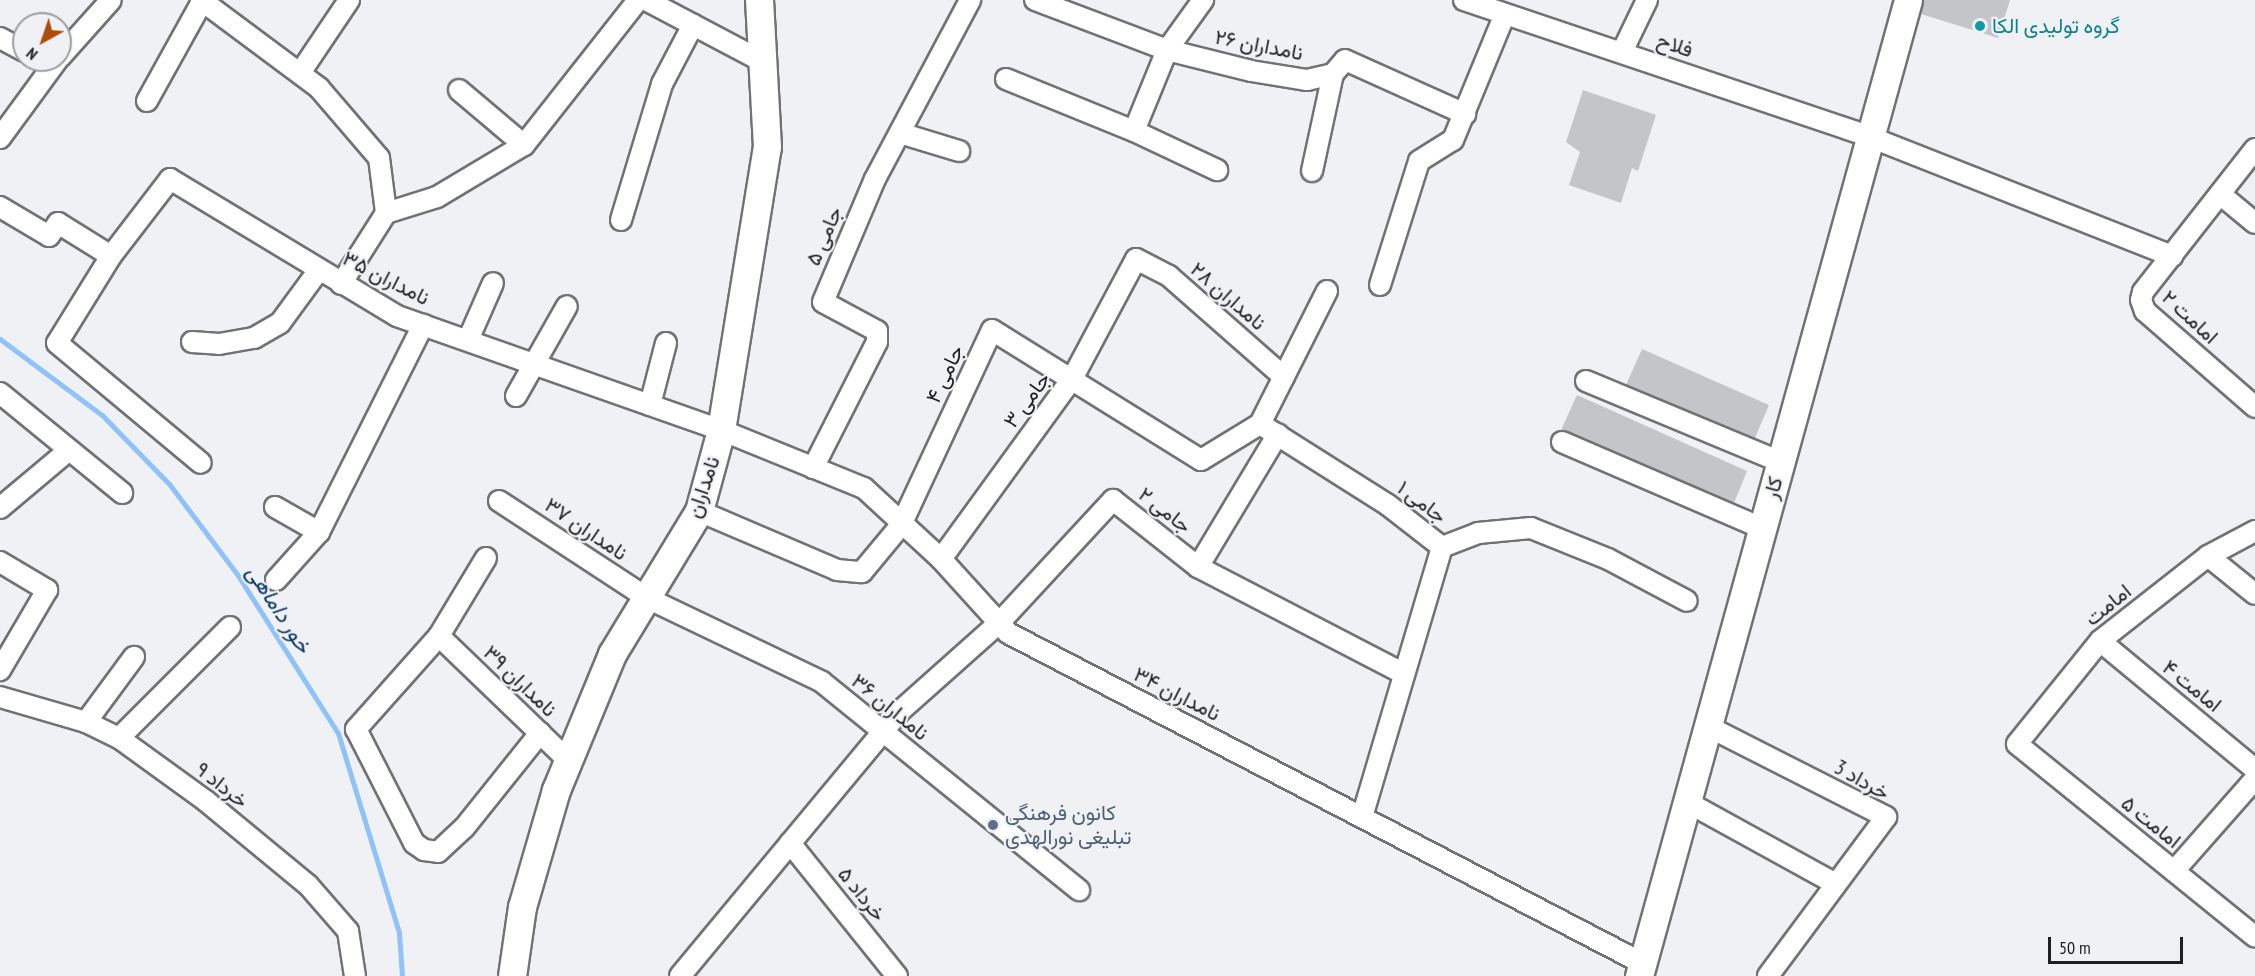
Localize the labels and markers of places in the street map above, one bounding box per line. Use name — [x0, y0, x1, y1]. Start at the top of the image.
place label: گروه تولیدی الکا — [1992, 13, 2120, 39]
marker: گروه تولیدی الکا — [1973, 19, 1987, 33]
place label: کانون فرهنگی تبلیغی نورالهدی — [1005, 800, 1132, 850]
marker: کانون فرهنگی تبلیغی نورالهدی — [986, 818, 1000, 832]

